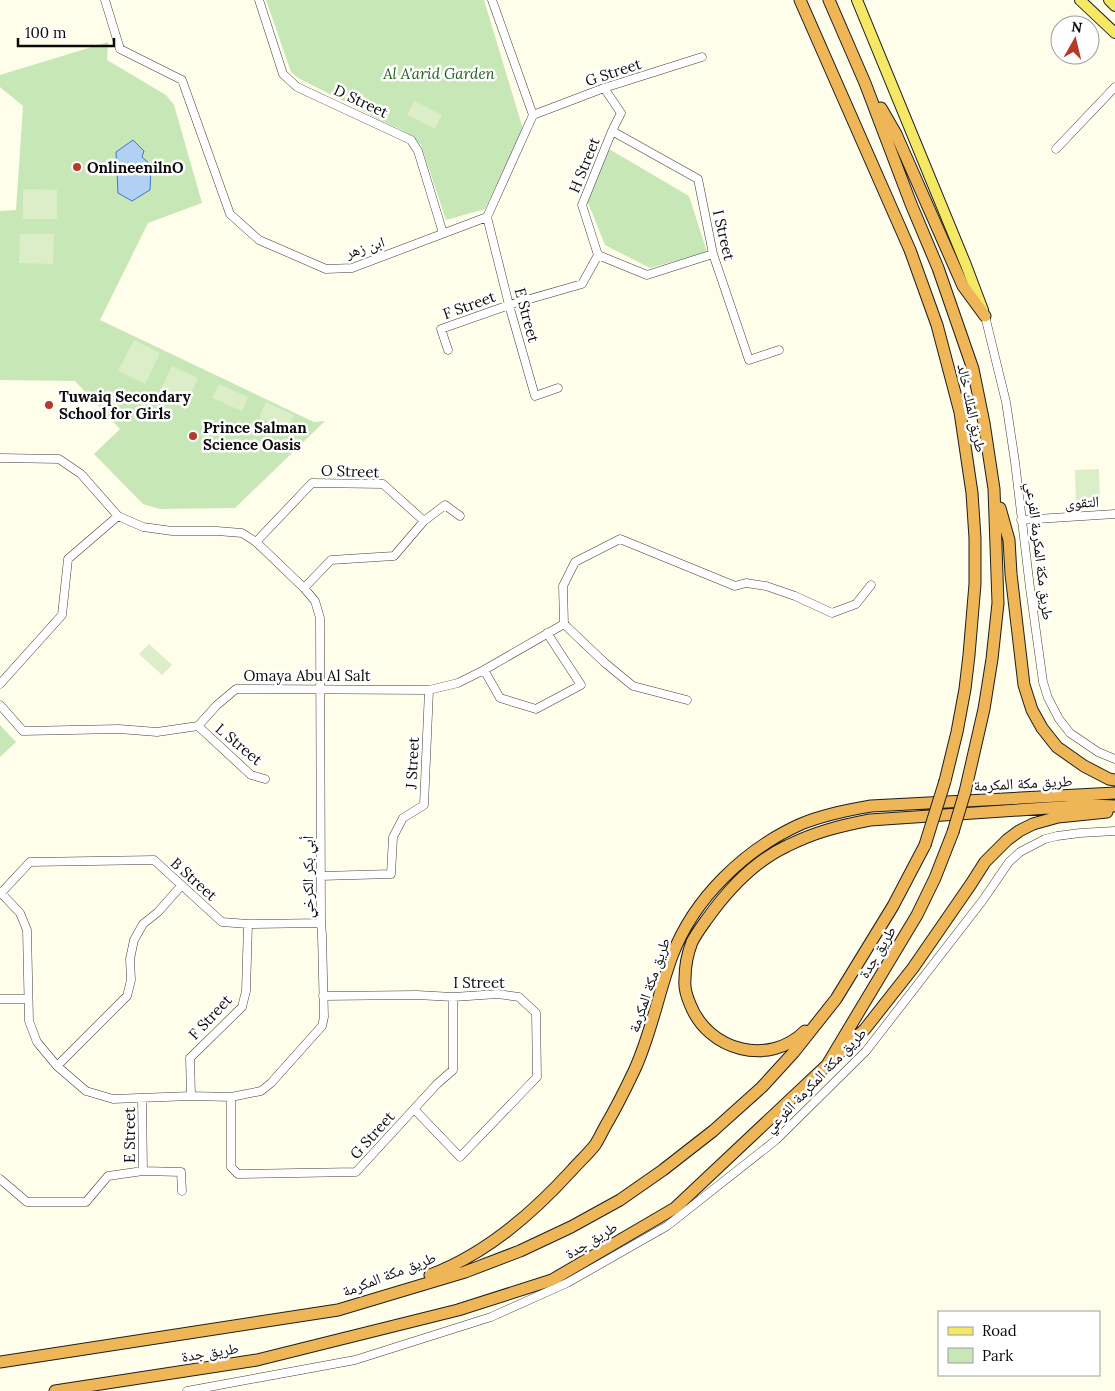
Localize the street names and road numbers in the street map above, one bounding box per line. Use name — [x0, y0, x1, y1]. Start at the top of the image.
street label: G Street — [583, 54, 644, 90]
street label: D Street — [331, 80, 391, 122]
street label: H Street — [564, 134, 604, 196]
street label: I Street — [709, 208, 739, 262]
street label: ابن زهر — [342, 232, 387, 263]
street label: E Street — [511, 286, 543, 345]
street label: F Street — [440, 287, 498, 323]
street label: طريق الملك خالد — [952, 362, 991, 454]
street label: O Street — [320, 460, 380, 482]
street label: طريق مكة المكرمة الفرعي — [1019, 481, 1058, 622]
street label: التقوى — [1064, 492, 1100, 513]
street label: Omaya Abu Al Salt — [243, 666, 371, 685]
street label: L Street — [212, 719, 266, 769]
street label: J Street — [401, 736, 423, 790]
street label: طريق مكة المكرمة — [973, 771, 1073, 796]
street label: أبي بكر الكرخي — [298, 836, 319, 918]
street label: B Street — [167, 853, 221, 905]
street label: طريق جدة — [854, 922, 901, 982]
street label: طريق مكة المكرمة — [624, 935, 675, 1035]
street label: I Street — [453, 973, 505, 992]
street label: F Street — [184, 990, 236, 1043]
street label: طريق مكة المكرمة الفرعي — [760, 1023, 872, 1139]
street label: E Street — [120, 1107, 139, 1163]
street label: G Street — [346, 1107, 399, 1163]
street label: طريق جدة — [561, 1217, 621, 1264]
street label: طريق مكة المكرمة — [340, 1247, 439, 1301]
street label: طريق جدة — [180, 1338, 240, 1367]

